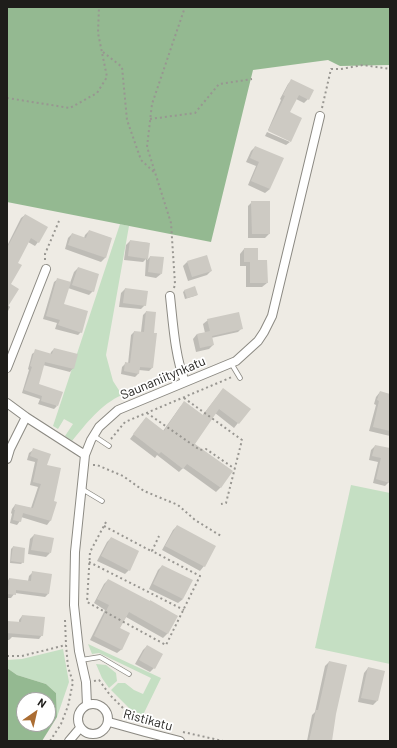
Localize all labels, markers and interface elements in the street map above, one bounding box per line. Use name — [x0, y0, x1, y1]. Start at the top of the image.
street label: Saunaniitynkatu — [118, 353, 208, 403]
north arrow — [16, 692, 56, 732]
text: N — [36, 695, 49, 710]
street label: Ristikatu — [122, 706, 174, 734]

